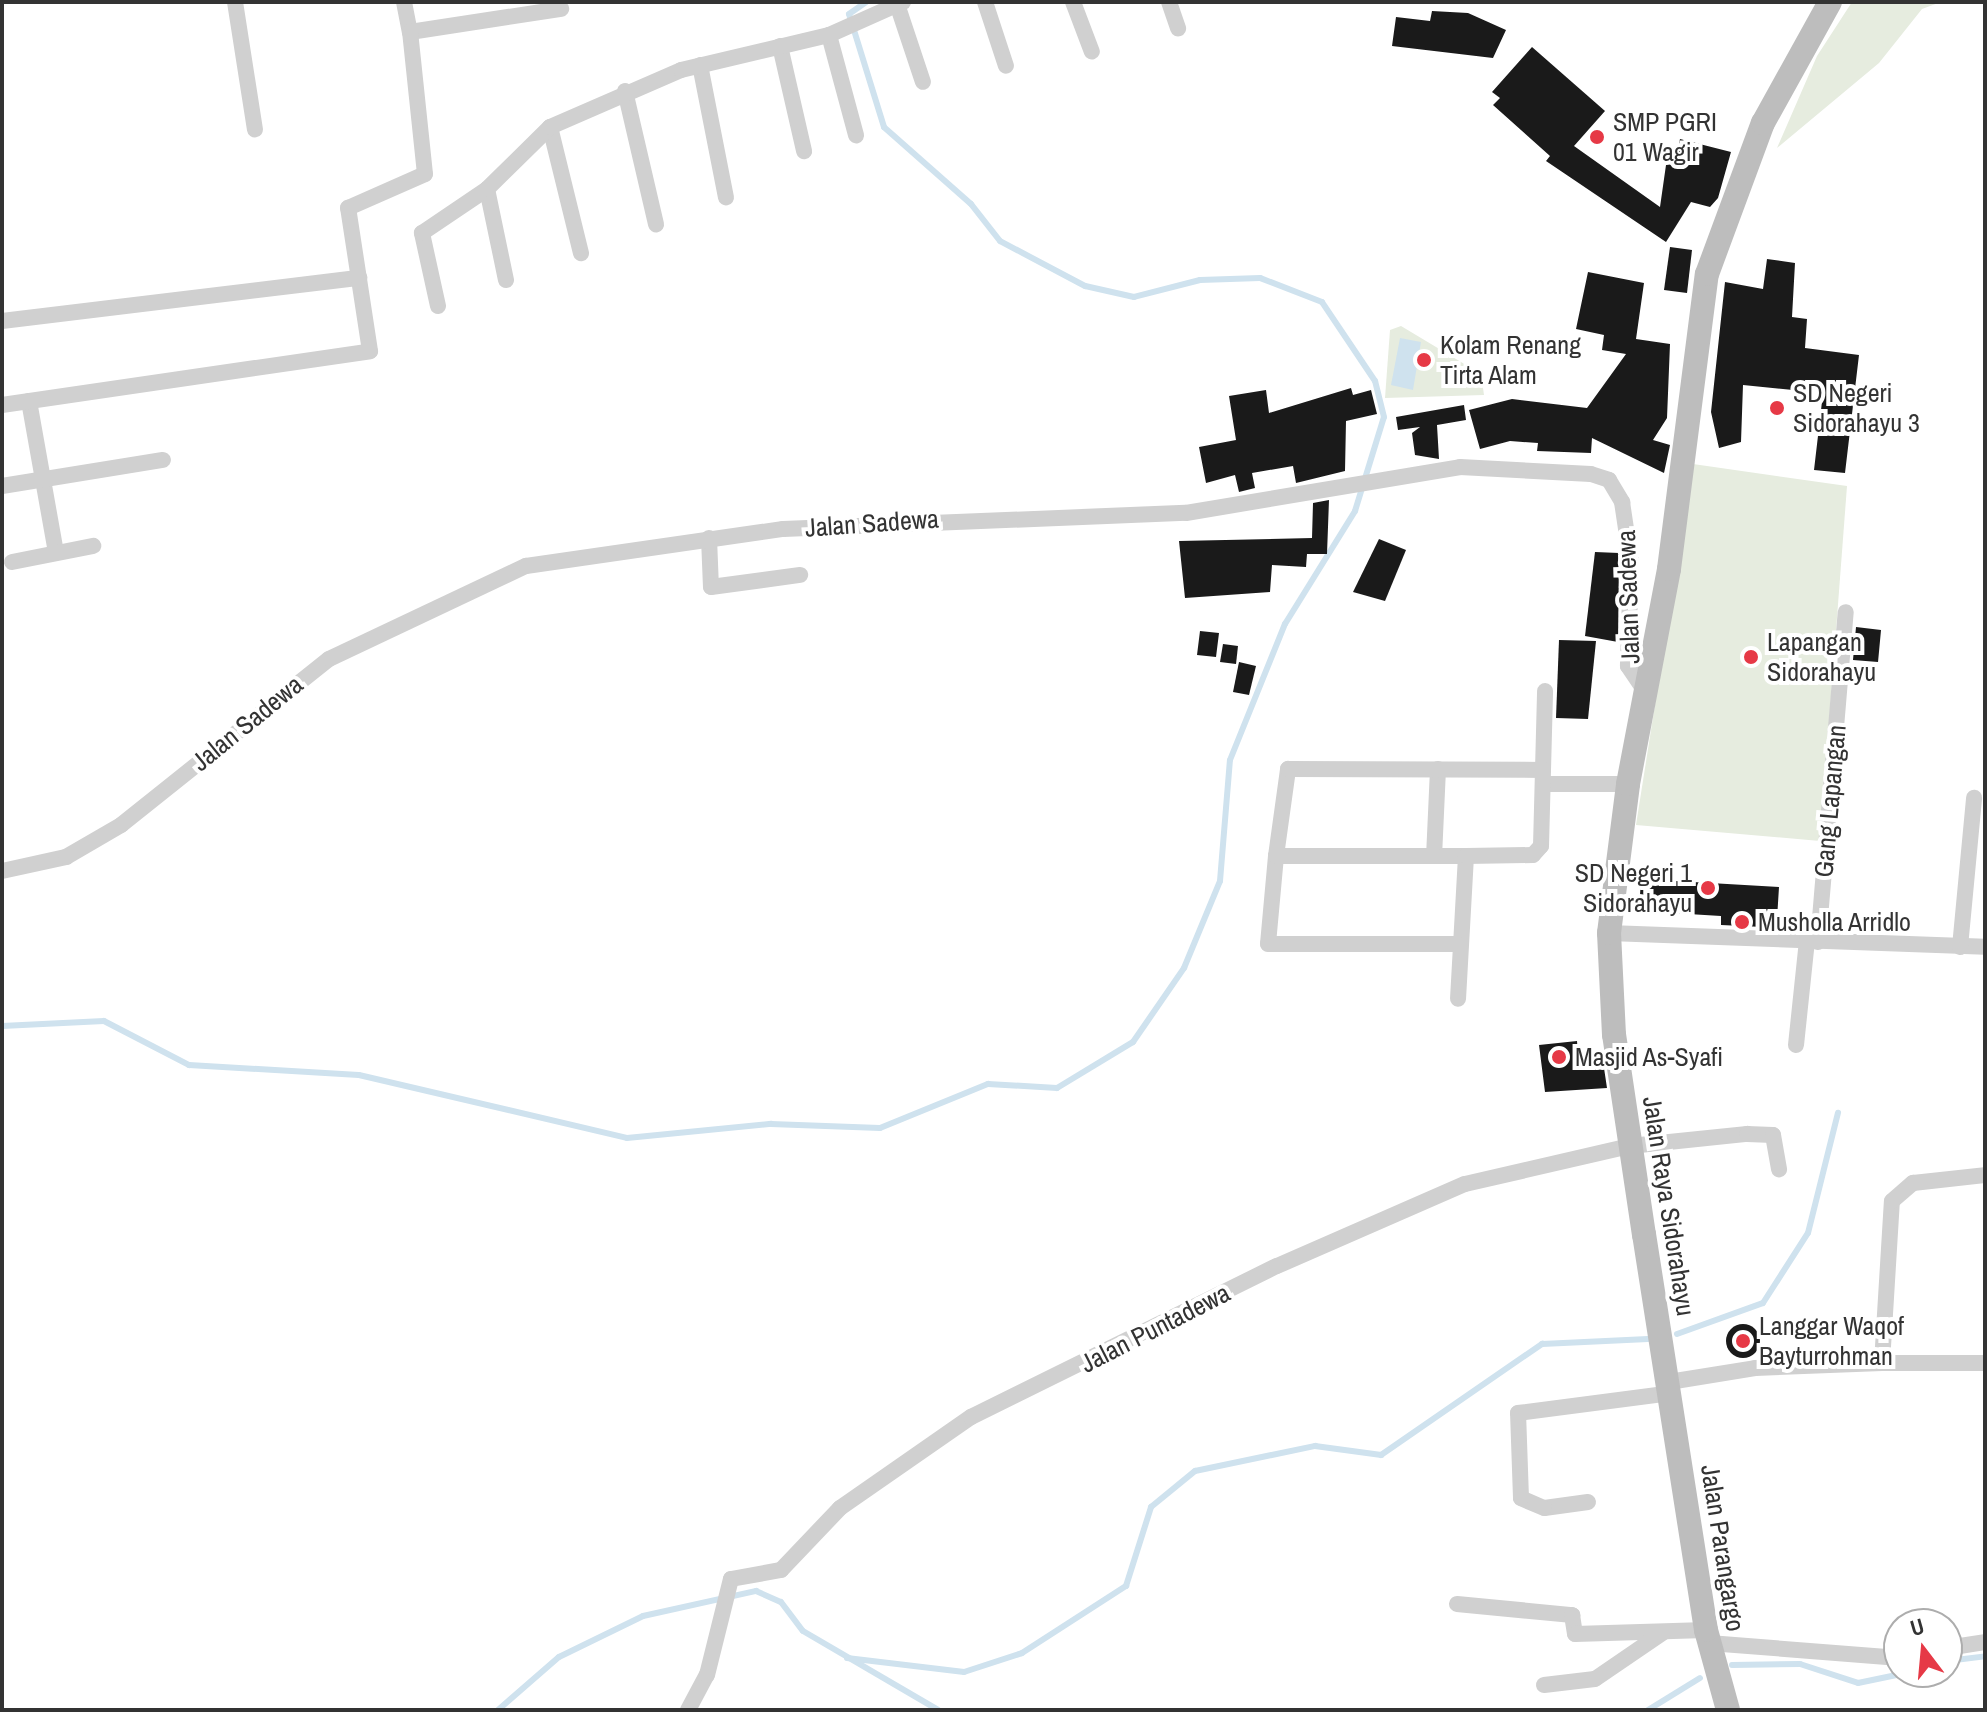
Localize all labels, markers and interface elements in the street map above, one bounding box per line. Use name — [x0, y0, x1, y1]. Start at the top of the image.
place label: SMP PGRI 01 Wagir — [1613, 106, 1717, 168]
marker: SMP PGRI 01 Wagir — [1588, 128, 1606, 146]
place label: Kolam Renang Tirta Alam — [1440, 329, 1581, 390]
marker: Kolam Renang Tirta Alam — [1415, 351, 1433, 369]
place label: SD Negeri Sidorahayu 3 — [1793, 377, 1920, 438]
marker: SD Negeri Sidorahayu 3 — [1768, 399, 1786, 417]
street label: Jalan Sadewa — [804, 503, 940, 543]
street label: Jalan Sadewa — [1610, 530, 1646, 664]
place label: Lapangan Sidorahayu — [1767, 626, 1876, 688]
marker: Lapangan Sidorahayu — [1742, 648, 1760, 666]
street label: Jalan Sadewa — [185, 669, 309, 777]
street label: Gang Lapangan — [1808, 723, 1852, 879]
place label: SD Negeri 1 Sidorahayu — [1575, 857, 1692, 918]
marker: SD Negeri 1 Sidorahayu — [1699, 879, 1717, 897]
place label: Musholla Arridlo — [1758, 906, 1912, 938]
marker: Musholla Arridlo — [1733, 913, 1751, 931]
place label: Masjid As-Syafi — [1575, 1041, 1724, 1073]
marker: Masjid As-Syafi — [1550, 1048, 1568, 1066]
street label: Jalan Raya Sidorahayu — [1636, 1094, 1702, 1318]
street label: Jalan Puntadewa — [1075, 1277, 1235, 1379]
place label: Langgar Waqof Bayturrohman — [1759, 1310, 1904, 1372]
marker: Langgar Waqof Bayturrohman — [1734, 1332, 1752, 1350]
street label: Jalan Parangargo — [1694, 1462, 1752, 1634]
north arrow — [1883, 1608, 1963, 1688]
text: U — [1907, 1611, 1927, 1643]

